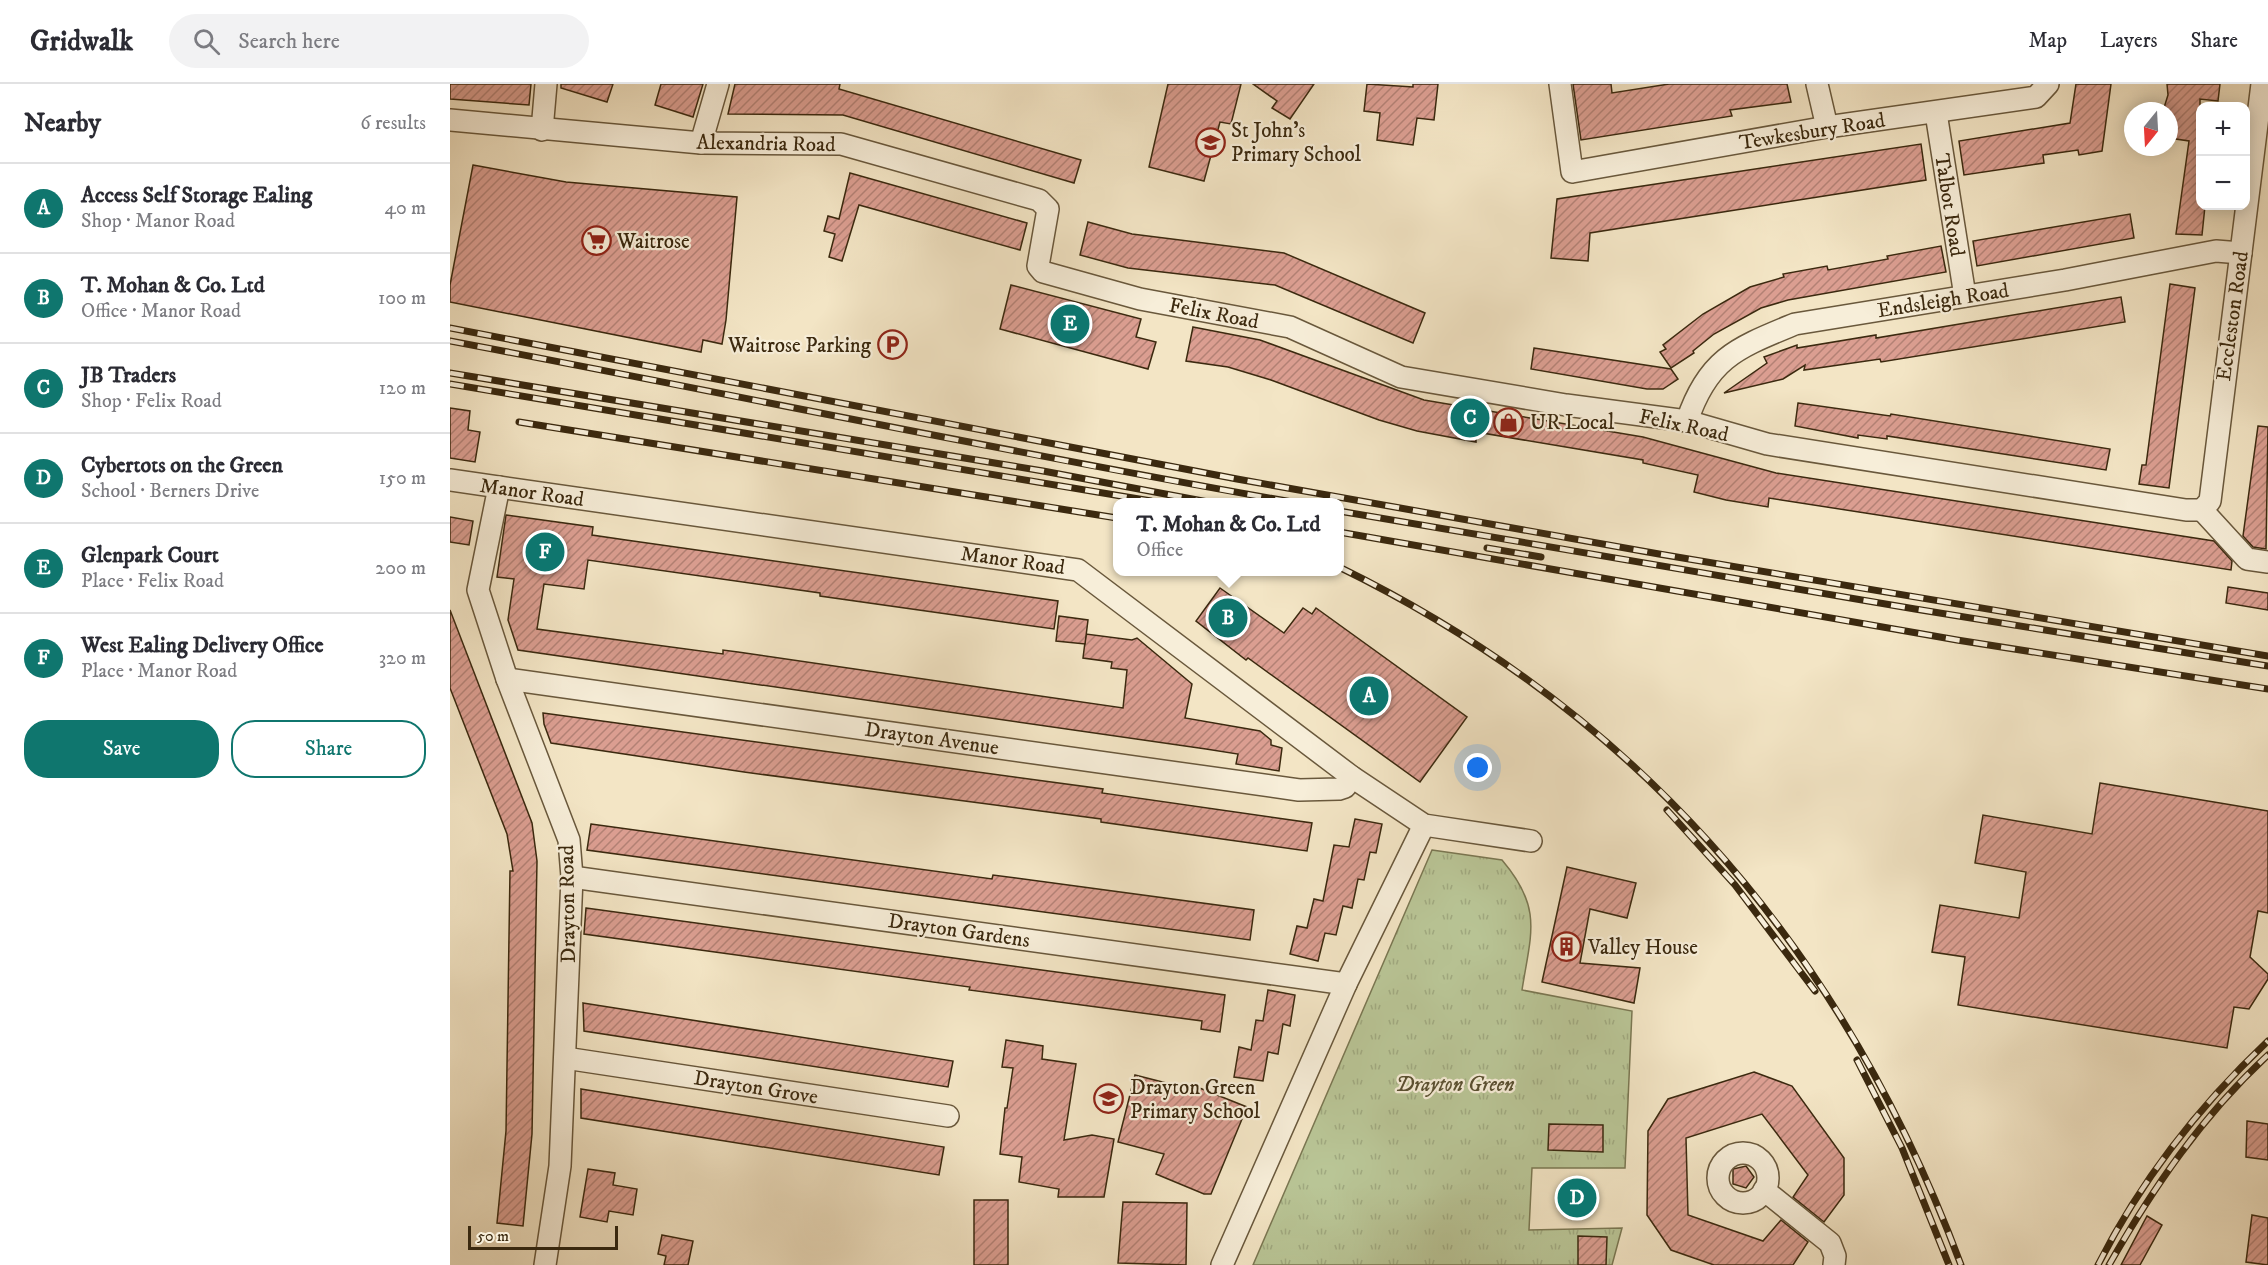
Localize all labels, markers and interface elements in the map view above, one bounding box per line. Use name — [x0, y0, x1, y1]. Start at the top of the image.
search box — [169, 14, 589, 68]
text: Gridwalk — [30, 24, 133, 59]
icon: search — [190, 25, 223, 58]
text: Search here — [238, 28, 340, 55]
text: Map — [2028, 28, 2067, 54]
text: Layers — [2100, 28, 2158, 54]
text: Share — [2191, 28, 2238, 54]
north arrow — [2124, 102, 2178, 156]
map controls — [2196, 102, 2250, 210]
button: + — [2196, 102, 2250, 156]
text: Nearby — [24, 107, 101, 140]
street label: Tewkesbury Road — [1737, 108, 1887, 156]
text: 6 results — [360, 111, 426, 136]
place label: St John's Primary School — [1231, 118, 1362, 168]
school or university icon: St John's Primary School — [1194, 126, 1226, 158]
street label: Alexandria Road — [696, 130, 836, 158]
street label: Talbot Road — [1928, 152, 1970, 259]
button: − — [2196, 156, 2250, 210]
text: Access Self Storage Ealing — [81, 182, 312, 209]
text: A — [37, 196, 50, 221]
text: 40 m — [384, 196, 426, 221]
text: Shop · Manor Road — [81, 209, 235, 234]
supermarket icon: Waitrose — [580, 225, 612, 257]
place label: Waitrose — [616, 229, 690, 255]
street label: Eccleston Road — [2211, 249, 2255, 383]
text: T. Mohan & Co. Ltd — [81, 272, 265, 299]
street label: Endsleigh Road — [1876, 278, 2011, 324]
text: B — [37, 286, 50, 311]
text: 100 m — [378, 286, 426, 311]
street label: Felix Road — [1167, 293, 1262, 336]
text: Office · Manor Road — [81, 299, 241, 324]
pin: E — [1050, 302, 1090, 346]
parking icon: Waitrose Parking — [876, 329, 908, 361]
place label: Waitrose Parking — [727, 333, 872, 359]
text: JB Traders — [81, 362, 176, 389]
text: C — [37, 376, 50, 401]
text: 120 m — [379, 376, 426, 401]
text: Shop · Felix Road — [81, 389, 222, 414]
pin: C — [1450, 396, 1490, 440]
street label: Felix Road — [1637, 404, 1732, 448]
shop icon: UR Local — [1493, 406, 1525, 438]
place label: UR Local — [1530, 410, 1615, 436]
text: Cybertots on the Green — [81, 452, 283, 479]
text: D — [36, 466, 51, 491]
text: 150 m — [379, 466, 426, 491]
street label: Manor Road — [478, 473, 586, 513]
text: School · Berners Drive — [81, 479, 259, 504]
popup — [1113, 498, 1344, 576]
text: T. Mohan & Co. Ltd — [1137, 511, 1320, 538]
pin: F — [526, 530, 565, 574]
text: Office — [1137, 538, 1183, 563]
street label: Manor Road — [959, 541, 1067, 581]
text: Glenpark Court — [81, 542, 219, 569]
text: E — [36, 556, 51, 581]
text: 200 m — [375, 556, 426, 581]
text: Place · Felix Road — [81, 569, 224, 594]
pin: B — [1208, 596, 1248, 640]
text: West Ealing Delivery Office — [81, 632, 324, 659]
text: F — [37, 646, 50, 671]
text: 320 m — [379, 646, 426, 671]
text: Place · Manor Road — [81, 659, 237, 684]
pin: A — [1350, 674, 1388, 718]
street label: Drayton Avenue — [863, 717, 1001, 761]
button: Save — [24, 720, 219, 778]
button: Share — [231, 720, 426, 778]
your location — [1463, 753, 1492, 782]
street label: Drayton Road — [554, 844, 582, 963]
street label: Drayton Gardens — [886, 908, 1032, 954]
building icon: Valley House — [1551, 931, 1583, 963]
place label: Valley House — [1587, 935, 1698, 961]
street label: Drayton Grove — [692, 1065, 820, 1111]
park label: Drayton Green — [1395, 1072, 1515, 1098]
place label: Drayton Green Primary School — [1130, 1075, 1261, 1125]
school or university icon: Drayton Green Primary School — [1093, 1083, 1125, 1115]
pin: D — [1558, 1176, 1596, 1220]
scale bar — [468, 1223, 618, 1250]
text: 50 m — [477, 1226, 509, 1246]

